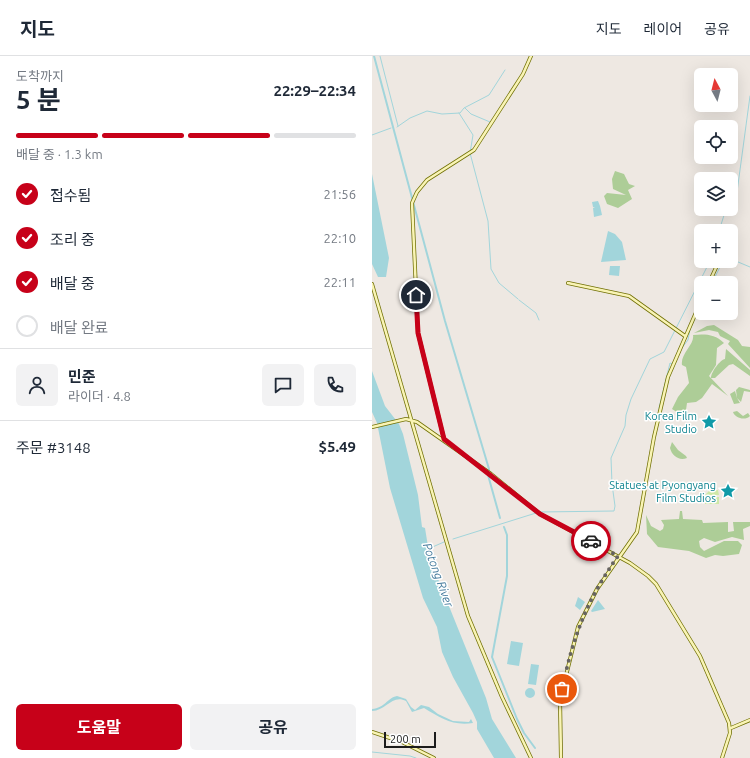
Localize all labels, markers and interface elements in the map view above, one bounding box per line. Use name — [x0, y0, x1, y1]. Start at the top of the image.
text: 지도 — [20, 18, 55, 40]
text: 지도 — [596, 21, 622, 37]
text: 레이어 — [644, 21, 682, 37]
text: 공유 — [704, 21, 730, 37]
north arrow — [694, 68, 738, 112]
map controls — [694, 68, 738, 320]
text: 도착까지 — [16, 69, 64, 83]
text: 22:29–22:34 — [273, 82, 356, 99]
text: 5 분 — [16, 85, 61, 114]
button: locate — [694, 120, 738, 164]
text: 배달 중 · 1.3 km — [16, 147, 103, 161]
button: layers — [694, 172, 738, 216]
icon: check — [16, 183, 38, 205]
text: 접수됨 — [50, 187, 91, 204]
text: 21:56 — [323, 187, 356, 201]
button: + — [694, 224, 738, 268]
icon: check — [16, 227, 38, 249]
text: 조리 중 — [50, 231, 95, 248]
text: 22:10 — [323, 231, 356, 245]
icon: check — [16, 271, 38, 293]
text: 배달 중 — [50, 275, 95, 292]
text: 22:11 — [323, 275, 356, 289]
button: − — [694, 276, 738, 320]
pin — [399, 278, 433, 312]
icon: home — [405, 284, 427, 306]
text: 배달 완료 — [50, 319, 109, 336]
button: person — [16, 364, 58, 406]
button: chat — [262, 364, 304, 406]
button: phone — [314, 364, 356, 406]
text: 민준 — [68, 368, 96, 385]
text: 라이더 · 4.8 — [68, 389, 131, 403]
place label: Korea Film Studio — [645, 410, 697, 435]
place icon: Korea Film Studio — [700, 413, 718, 431]
text: $5.49 — [318, 438, 356, 455]
text: 주문 #3148 — [16, 439, 91, 456]
place label: Statues at Pyongyang Film Studios — [609, 479, 716, 504]
place icon: Statues at Pyongyang Film Studios — [719, 482, 737, 500]
courier — [571, 521, 611, 561]
icon: car — [580, 530, 602, 552]
water label: Potong River — [421, 541, 456, 609]
pin — [545, 672, 579, 706]
icon: bag — [551, 678, 573, 700]
button: 도움말 — [16, 704, 182, 750]
button: 공유 — [190, 704, 356, 750]
scale bar — [384, 730, 436, 749]
text: 200 m — [390, 733, 421, 745]

